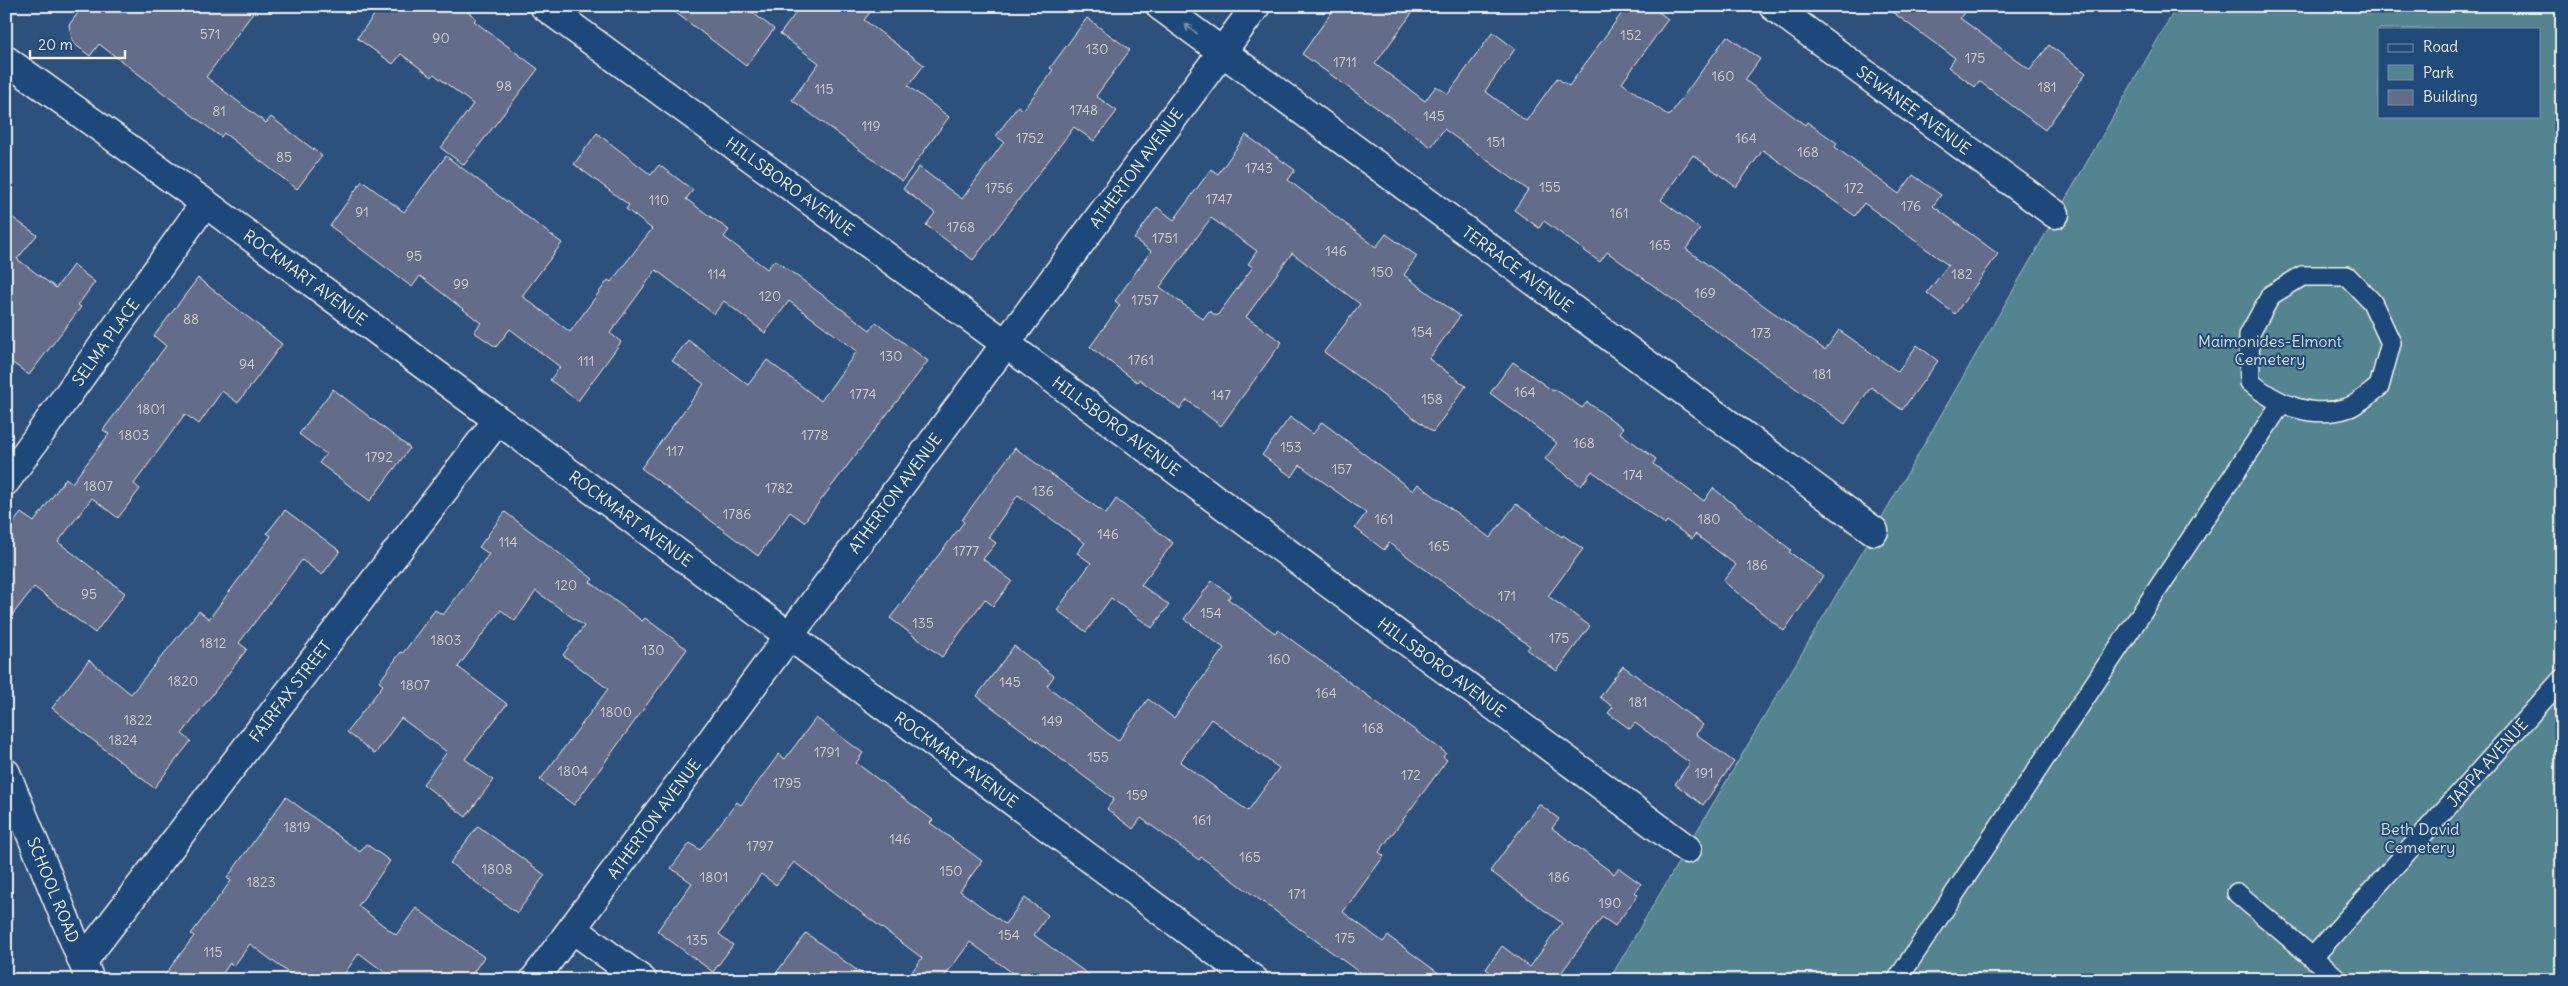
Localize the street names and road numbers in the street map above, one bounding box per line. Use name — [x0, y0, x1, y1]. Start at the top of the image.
street label: SEWANEE AVENUE — [1853, 61, 1975, 159]
street label: ATHERTON AVENUE — [1085, 104, 1187, 232]
street label: HILLSBORO AVENUE — [722, 132, 858, 240]
street label: TERRACE AVENUE — [1458, 222, 1577, 316]
street label: ROCKMART AVENUE — [240, 225, 371, 330]
street label: SELMA PLACE — [68, 294, 144, 389]
street label: HILLSBORO AVENUE — [1048, 372, 1185, 480]
street label: ATHERTON AVENUE — [844, 429, 946, 557]
street label: ROCKMART AVENUE — [565, 466, 697, 571]
street label: HILLSBORO AVENUE — [1374, 613, 1510, 721]
street label: FAIRFAX STREET — [245, 636, 335, 746]
street label: ROCKMART AVENUE — [891, 707, 1022, 812]
street label: JAPPA AVENUE — [2442, 714, 2532, 811]
street label: ATHERTON AVENUE — [603, 755, 705, 883]
street label: SCHOOL ROAD — [23, 834, 84, 946]

